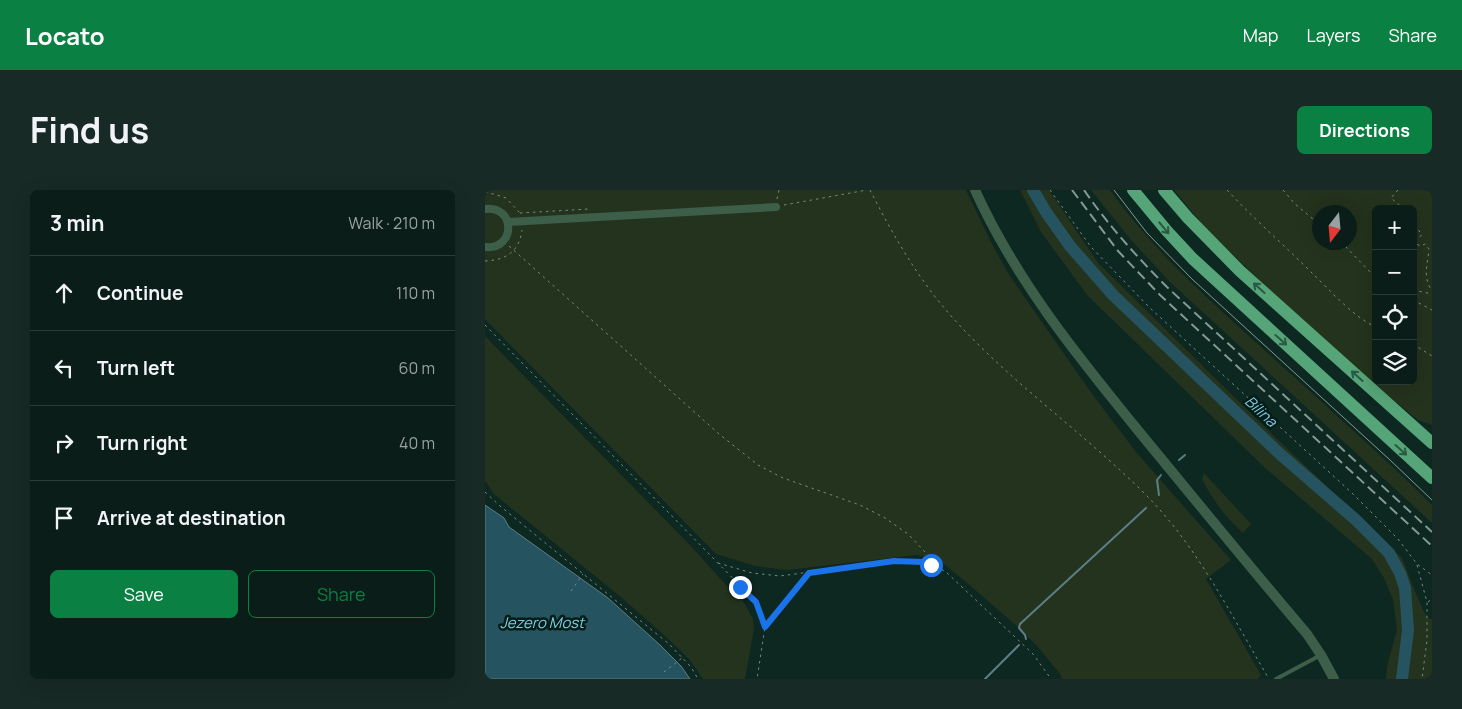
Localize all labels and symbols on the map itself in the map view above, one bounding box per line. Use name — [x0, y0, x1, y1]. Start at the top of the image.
north arrow — [1312, 205, 1357, 250]
one-way arrow — [1158, 221, 1170, 234]
one-way arrow — [1253, 282, 1266, 294]
one-way arrow — [1275, 334, 1288, 346]
one-way arrow — [1350, 370, 1363, 382]
water label: Bílina — [1240, 391, 1282, 432]
one-way arrow — [1395, 444, 1408, 456]
route start — [920, 554, 943, 577]
route end — [729, 576, 752, 599]
water label: Jezero Most — [500, 612, 586, 633]

